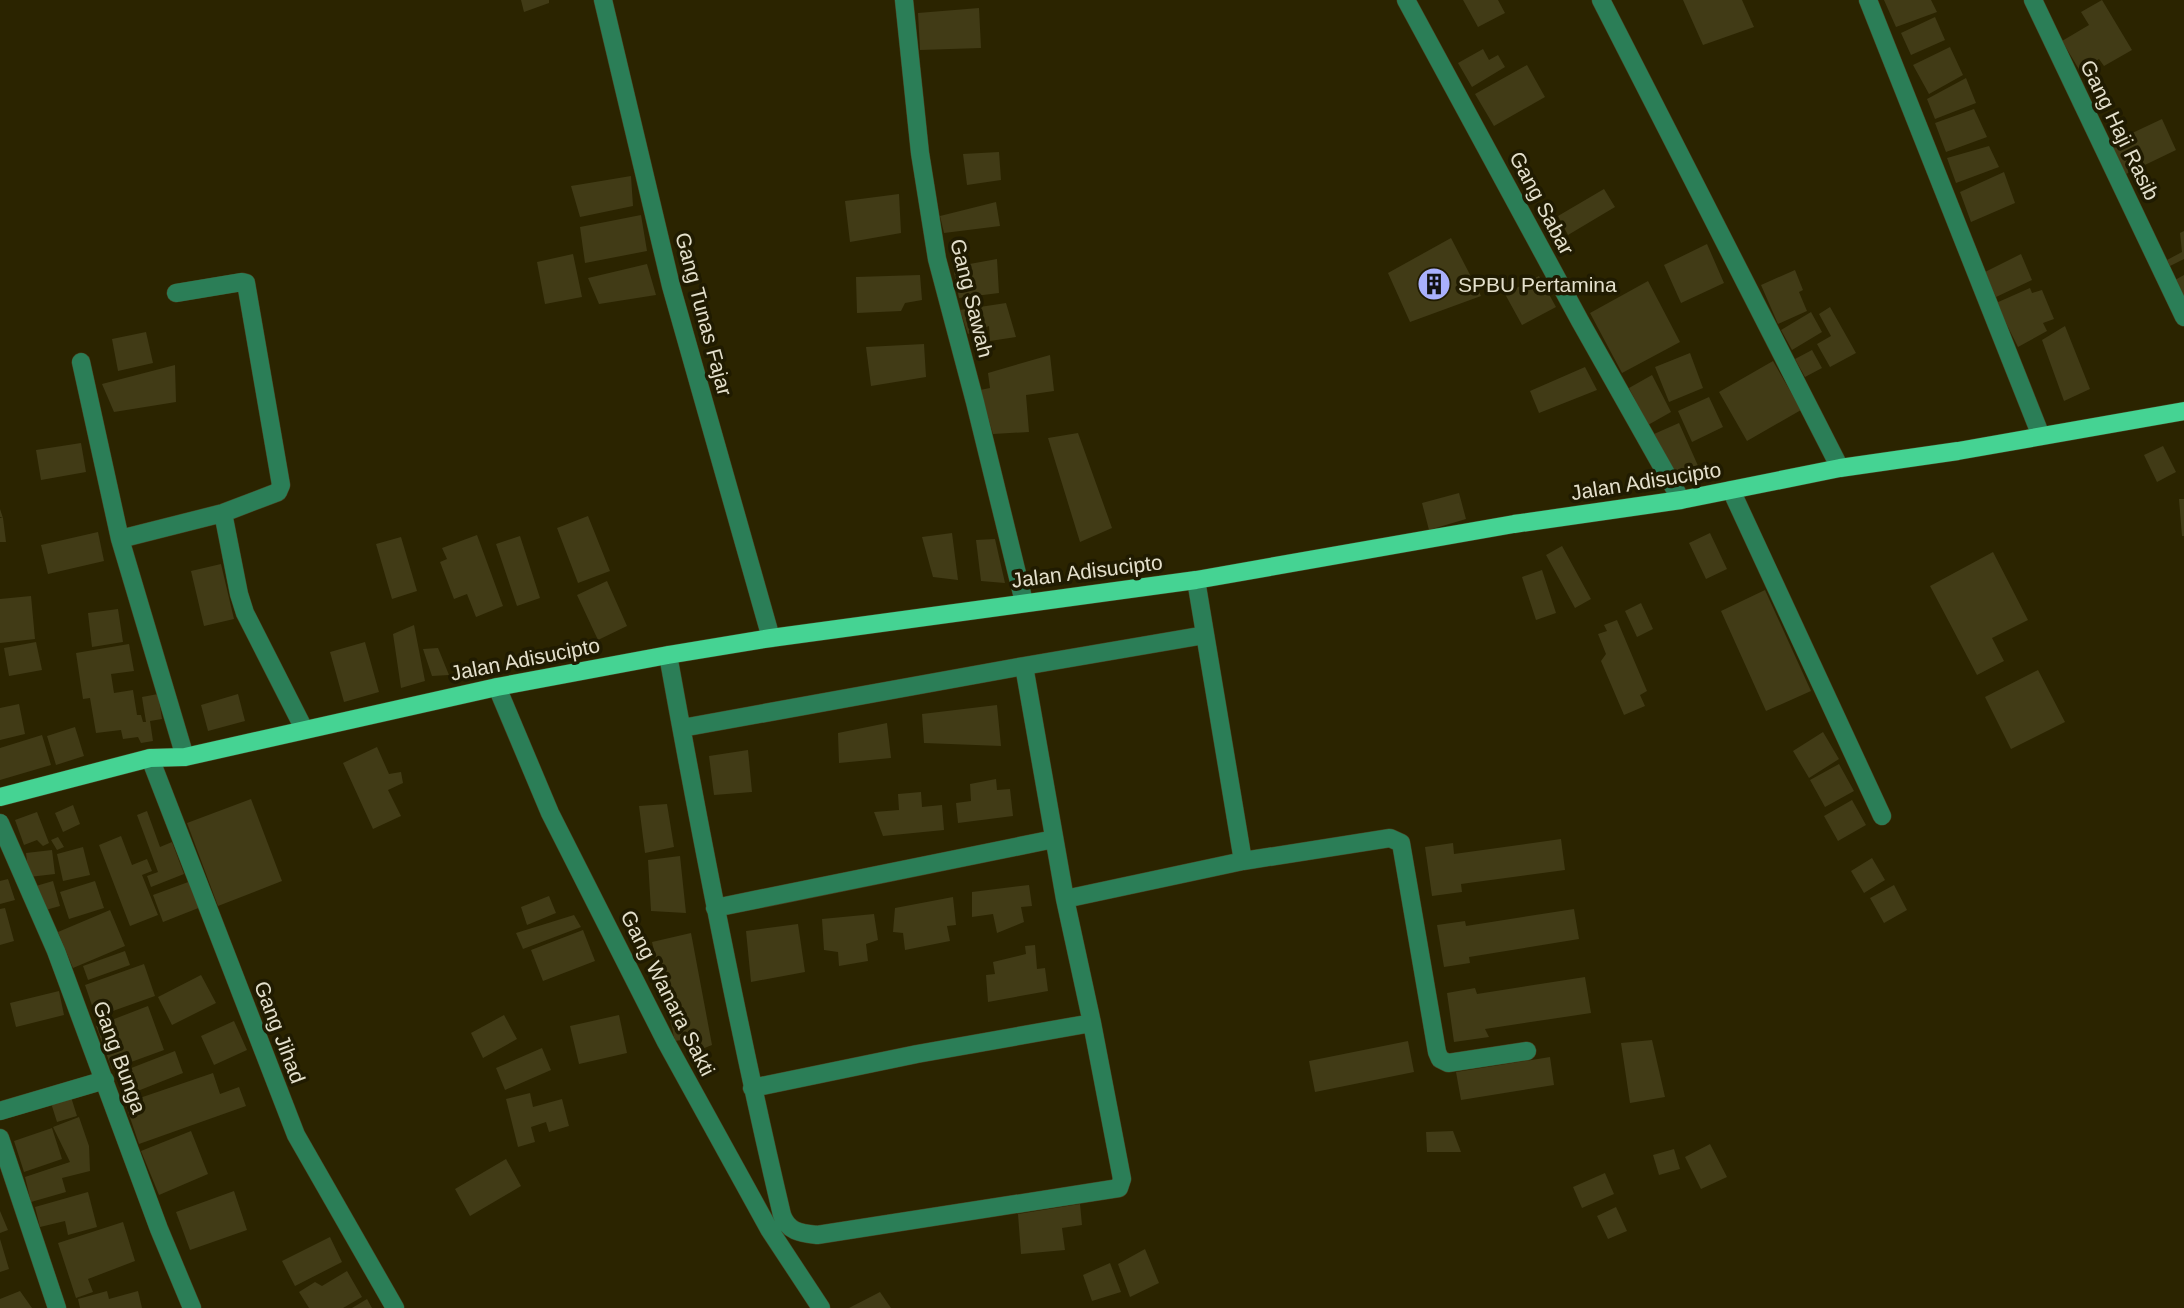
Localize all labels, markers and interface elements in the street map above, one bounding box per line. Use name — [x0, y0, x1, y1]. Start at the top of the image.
street label: Gang Haji Rasib — [2076, 56, 2164, 204]
street label: Gang Sabar — [1505, 148, 1579, 258]
street label: Gang Tunas Fajar — [671, 230, 737, 398]
street label: Gang Sawah — [946, 236, 998, 360]
building icon: SPBU Pertamina — [1415, 265, 1453, 303]
place label: SPBU Pertamina — [1458, 273, 1617, 296]
street label: Jalan Adisucipto — [1569, 458, 1723, 504]
street label: Jalan Adisucipto — [1010, 550, 1164, 592]
street label: Jalan Adisucipto — [448, 633, 602, 685]
street label: Gang Wanara Sakti — [616, 906, 720, 1080]
street label: Gang Jihad — [250, 978, 310, 1086]
street label: Gang Bunga — [89, 998, 151, 1117]

